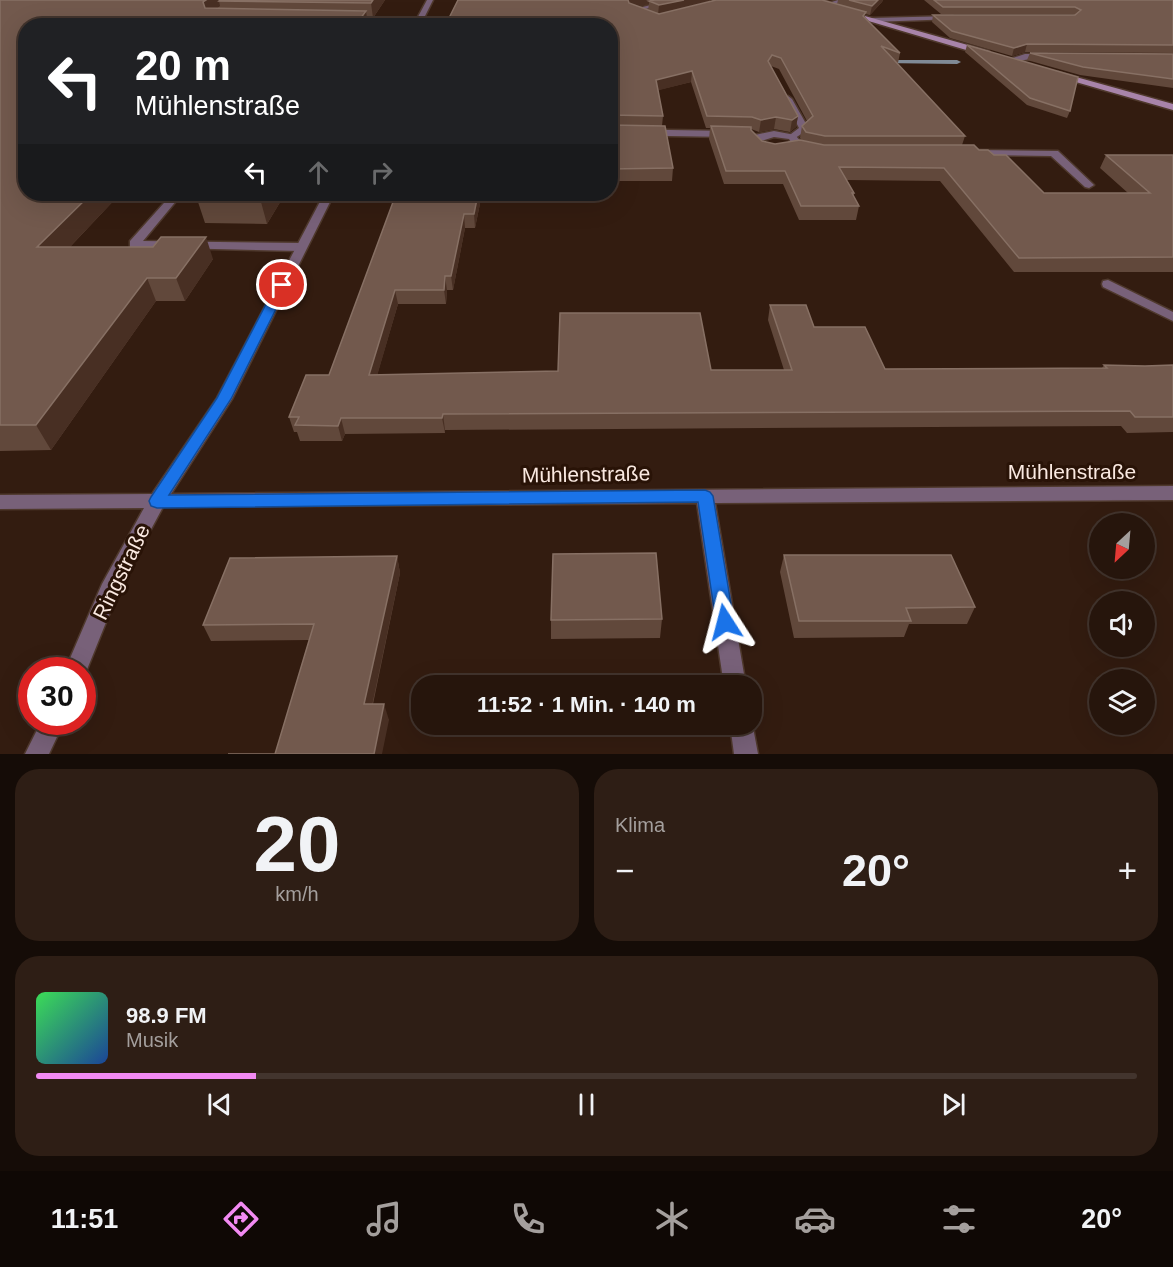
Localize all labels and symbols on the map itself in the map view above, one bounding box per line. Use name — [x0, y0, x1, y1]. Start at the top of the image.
pin — [256, 259, 307, 310]
street label: Mühlenstraße — [1008, 460, 1136, 483]
street label: Mühlenstraße — [522, 461, 650, 487]
north arrow — [1089, 513, 1155, 579]
street label: Ringstraße — [88, 521, 154, 623]
position arrow — [693, 590, 757, 654]
speed limit sign: 30 — [18, 657, 96, 735]

